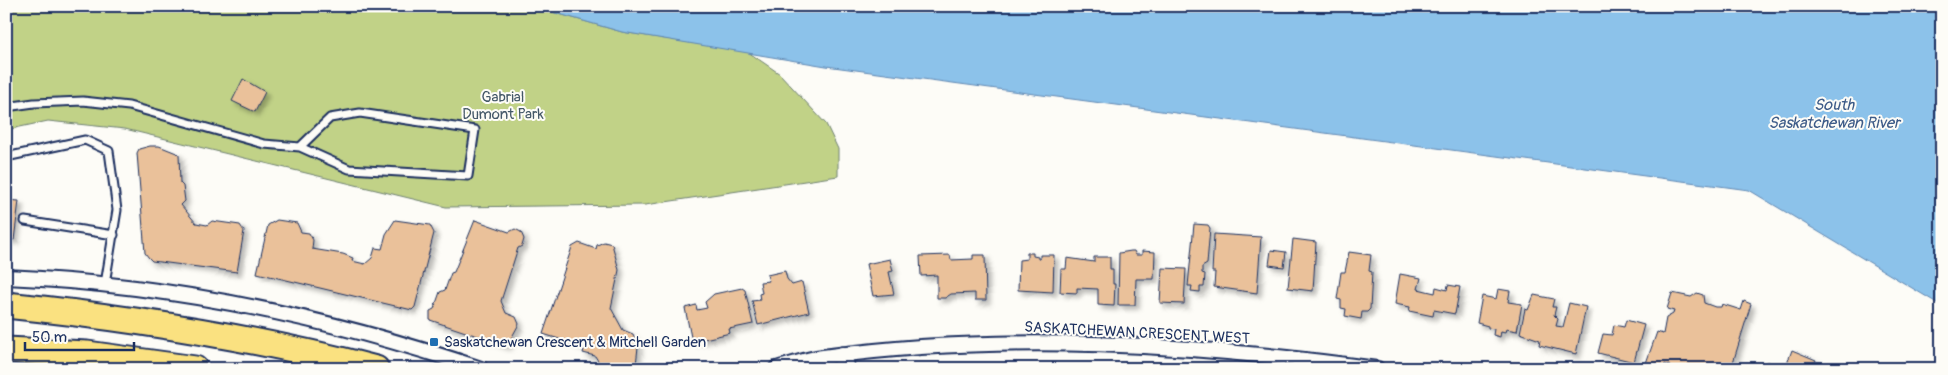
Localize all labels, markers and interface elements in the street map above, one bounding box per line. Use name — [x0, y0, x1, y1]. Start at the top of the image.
park label: Gabrial Dumont Park — [462, 88, 544, 124]
water label: South Saskatchewan River — [1768, 95, 1902, 133]
street label: SASKATCHEWAN CRESCENT WEST — [1024, 318, 1250, 348]
scale bar — [25, 320, 134, 352]
text: 50 m — [32, 328, 67, 347]
place label: Saskatchewan Crescent & Mitchell Garden — [444, 333, 706, 352]
marker: Saskatchewan Crescent & Mitchell Garden — [428, 336, 440, 348]

